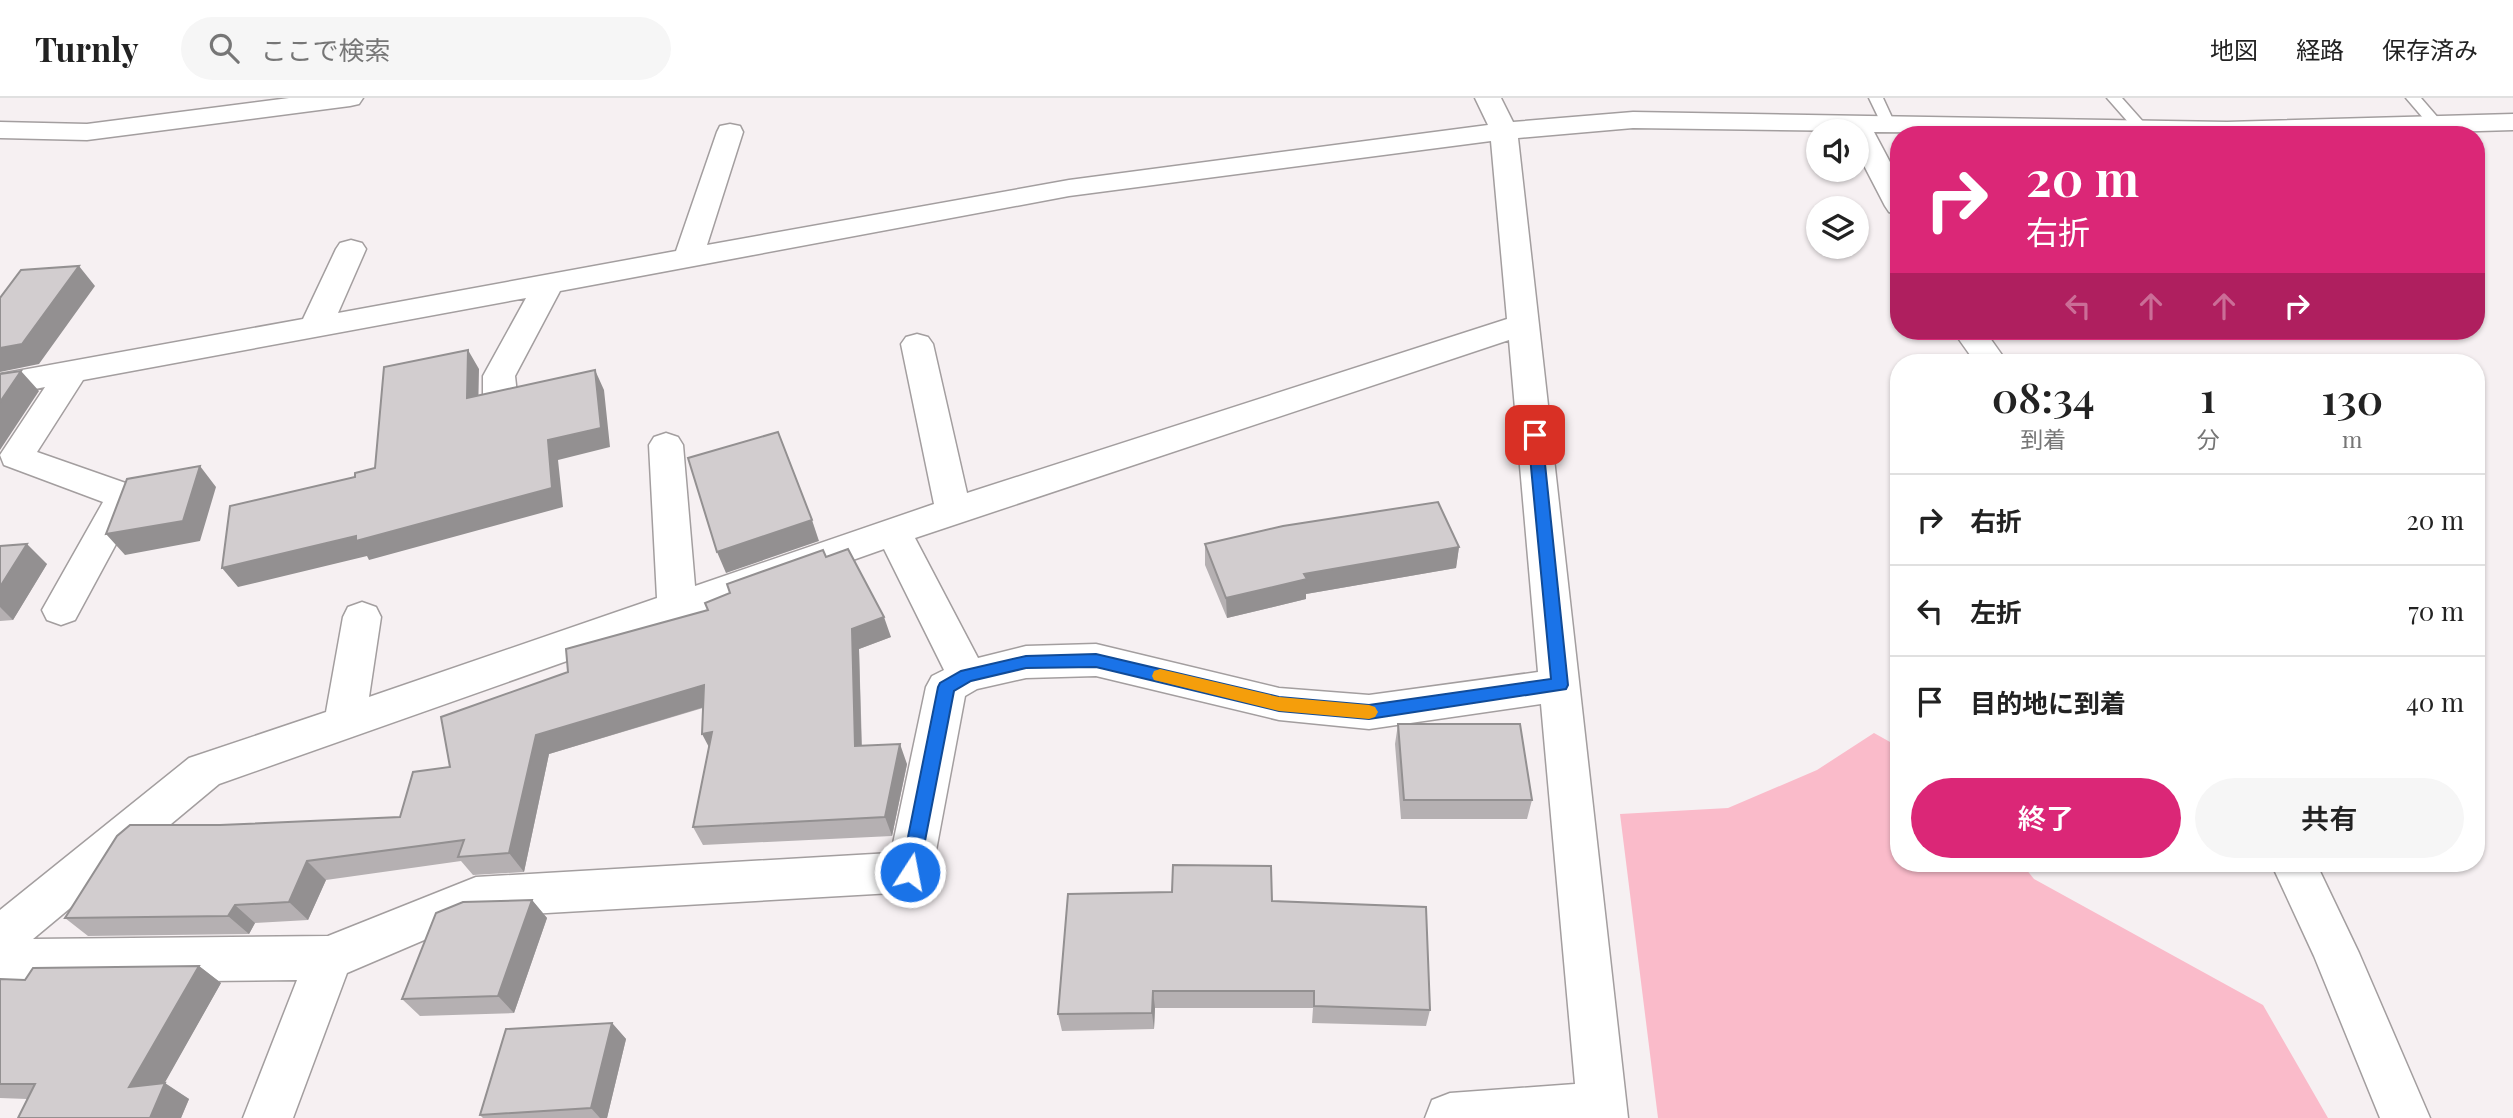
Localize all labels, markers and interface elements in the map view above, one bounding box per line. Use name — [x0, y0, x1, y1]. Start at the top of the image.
search box — [181, 17, 671, 80]
text: Turnly — [35, 26, 139, 70]
icon: search — [205, 29, 243, 67]
text: ここで検索 — [261, 32, 391, 67]
text: 地図 — [2210, 33, 2258, 65]
text: 経路 — [2296, 33, 2344, 65]
text: 保存済み — [2382, 33, 2478, 65]
map controls — [1806, 119, 1869, 259]
button: sound — [1806, 119, 1869, 182]
text: 20 m — [2026, 144, 2139, 209]
icon: right — [1911, 154, 2002, 245]
button: layers — [1806, 196, 1869, 259]
text: 右折 — [2026, 209, 2090, 252]
icon: left — [2059, 287, 2097, 325]
icon: ahead — [2132, 287, 2170, 325]
icon: ahead — [2205, 287, 2243, 325]
icon: right — [2278, 287, 2316, 325]
text: 08:34 — [1992, 368, 2095, 424]
text: 1 — [2200, 368, 2216, 424]
text: 130 — [2321, 370, 2383, 426]
pin — [1505, 405, 1565, 465]
icon: arrive — [1516, 416, 1554, 454]
text: 到着 — [2020, 423, 2066, 454]
text: 分 — [2197, 423, 2220, 454]
text: m — [2342, 423, 2362, 454]
icon: right — [1911, 501, 1949, 539]
text: 20 m — [2406, 502, 2464, 537]
text: 右折 — [1970, 503, 2022, 538]
icon: left — [1911, 592, 1949, 630]
text: 70 m — [2408, 593, 2464, 628]
text: 左折 — [1970, 594, 2022, 629]
icon: arrive — [1911, 683, 1949, 721]
text: 40 m — [2406, 684, 2464, 719]
text: 目的地に到着 — [1970, 685, 2126, 720]
button: 終了 — [1911, 778, 2181, 858]
button: 共有 — [2195, 778, 2464, 858]
position arrow — [873, 835, 947, 909]

